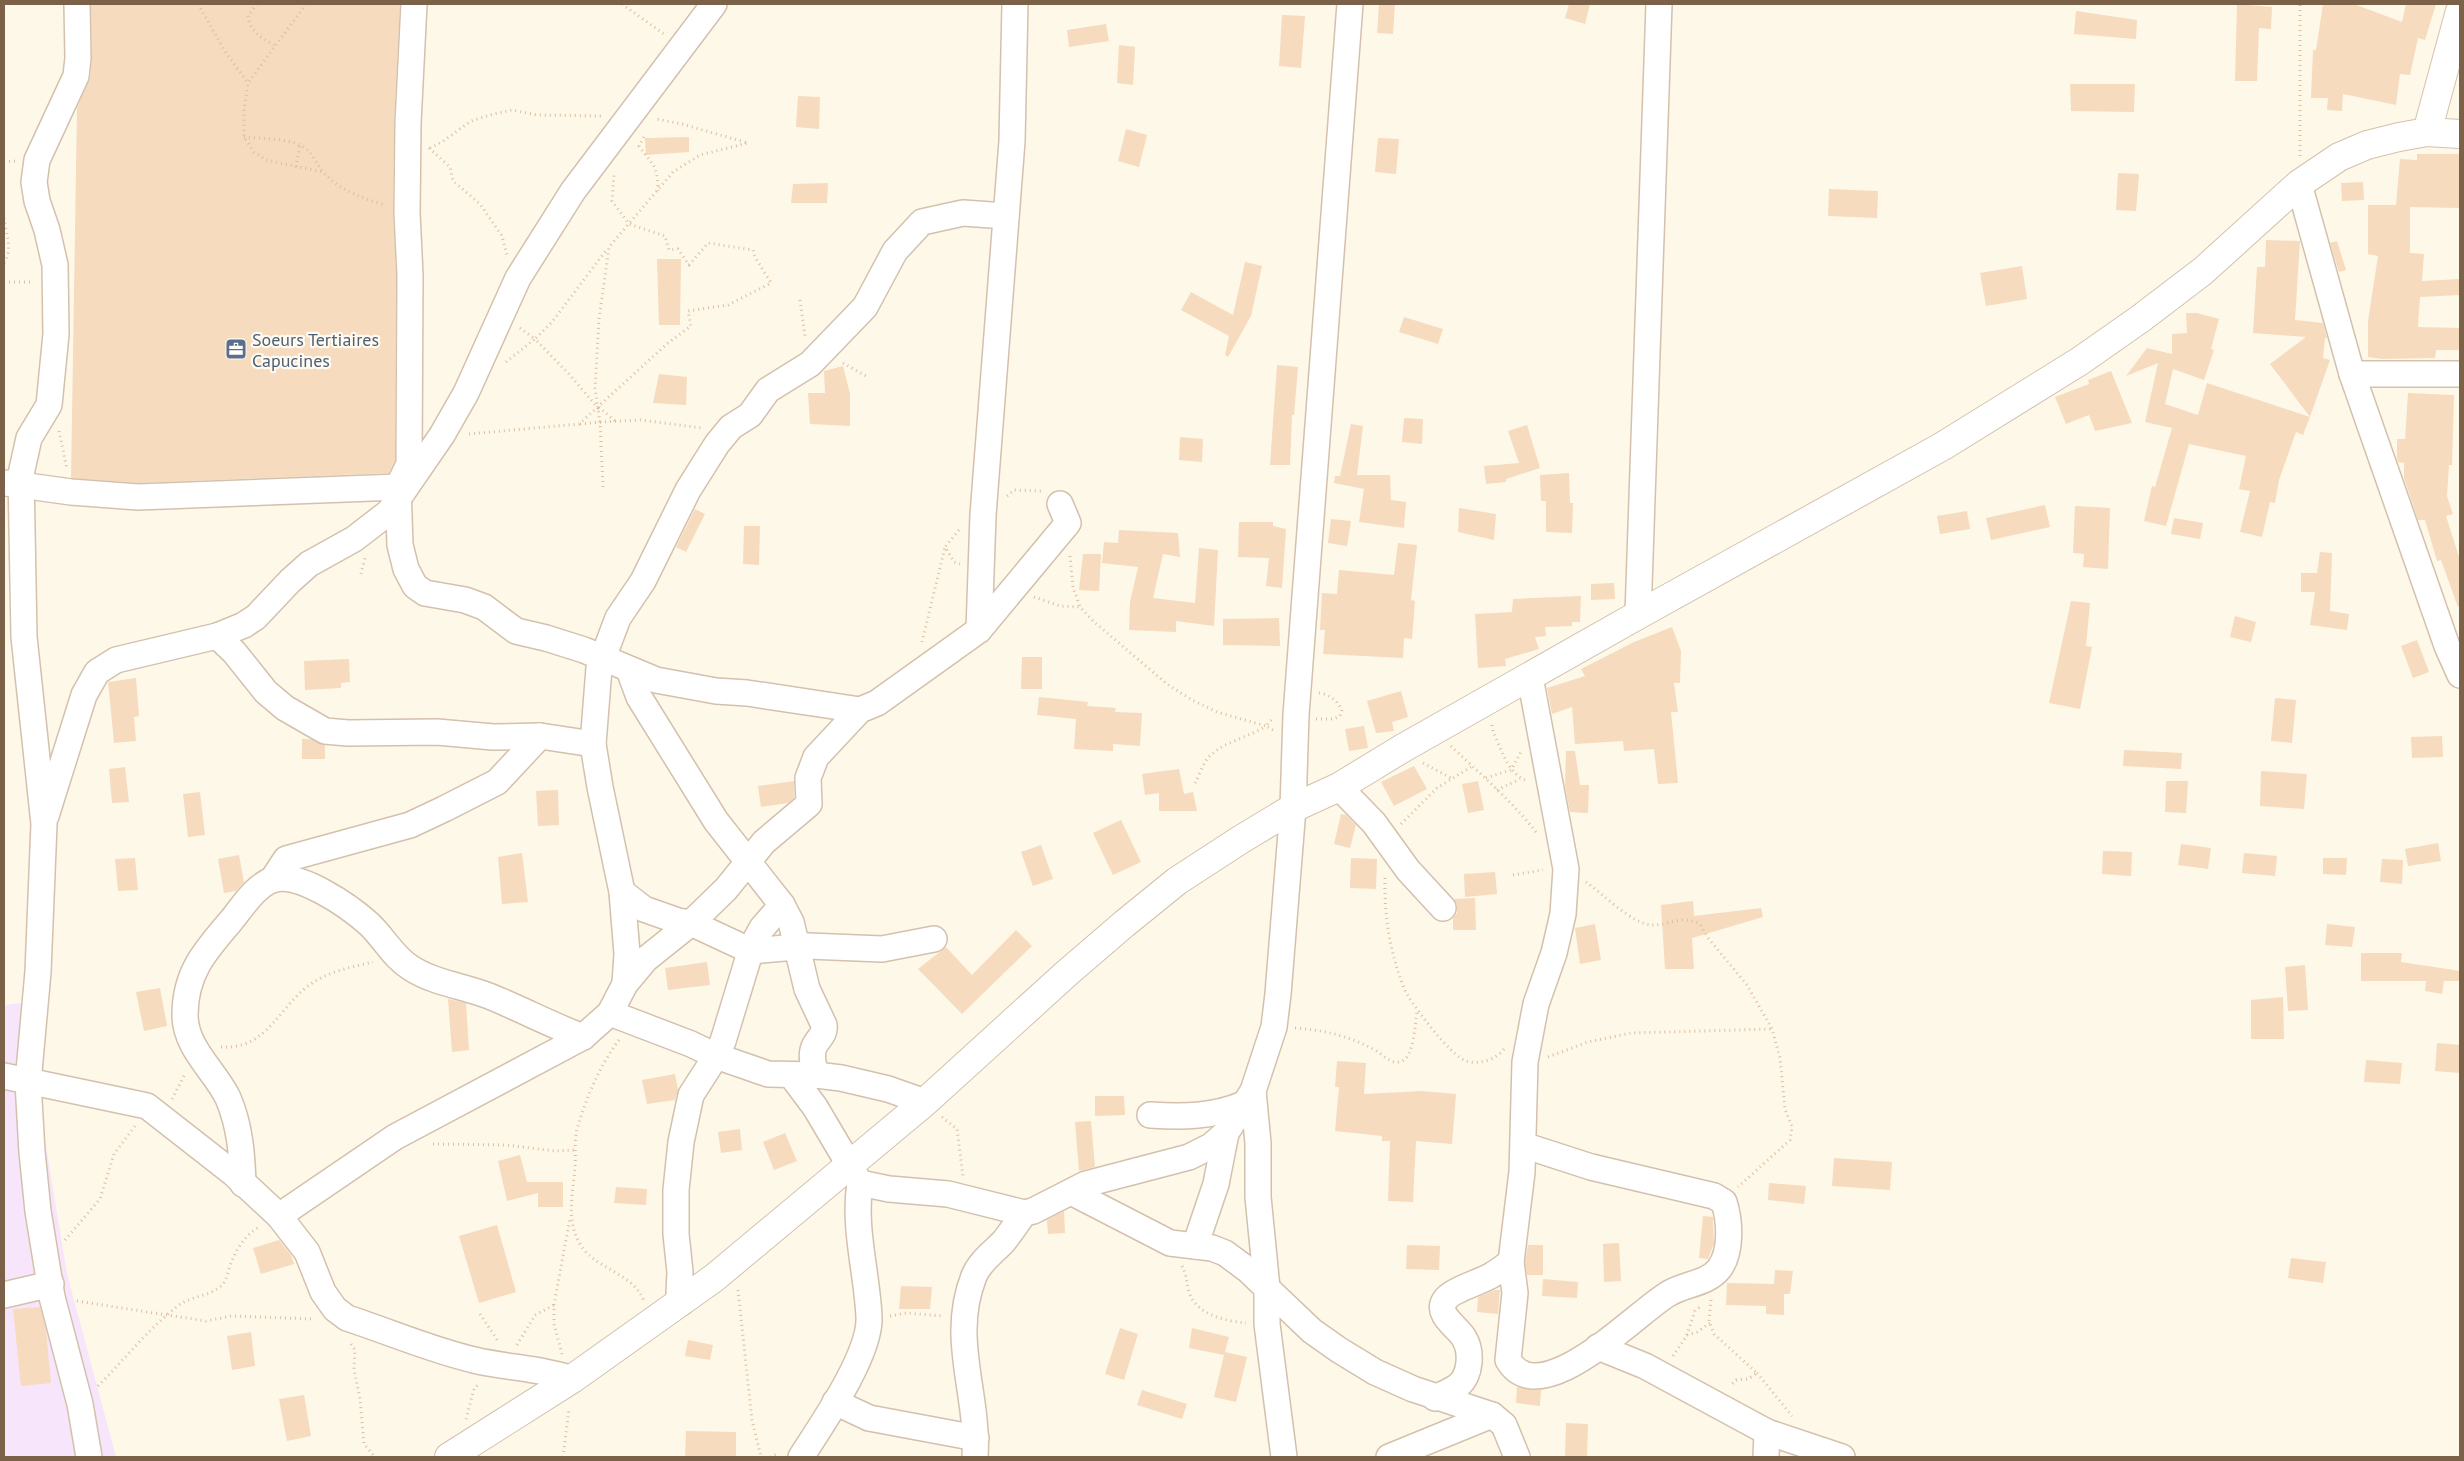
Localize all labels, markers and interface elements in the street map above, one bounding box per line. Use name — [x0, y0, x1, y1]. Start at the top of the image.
place label: Soeurs Tertiaires Capucines — [252, 328, 379, 372]
office icon: Soeurs Tertiaires Capucines — [224, 337, 248, 361]

